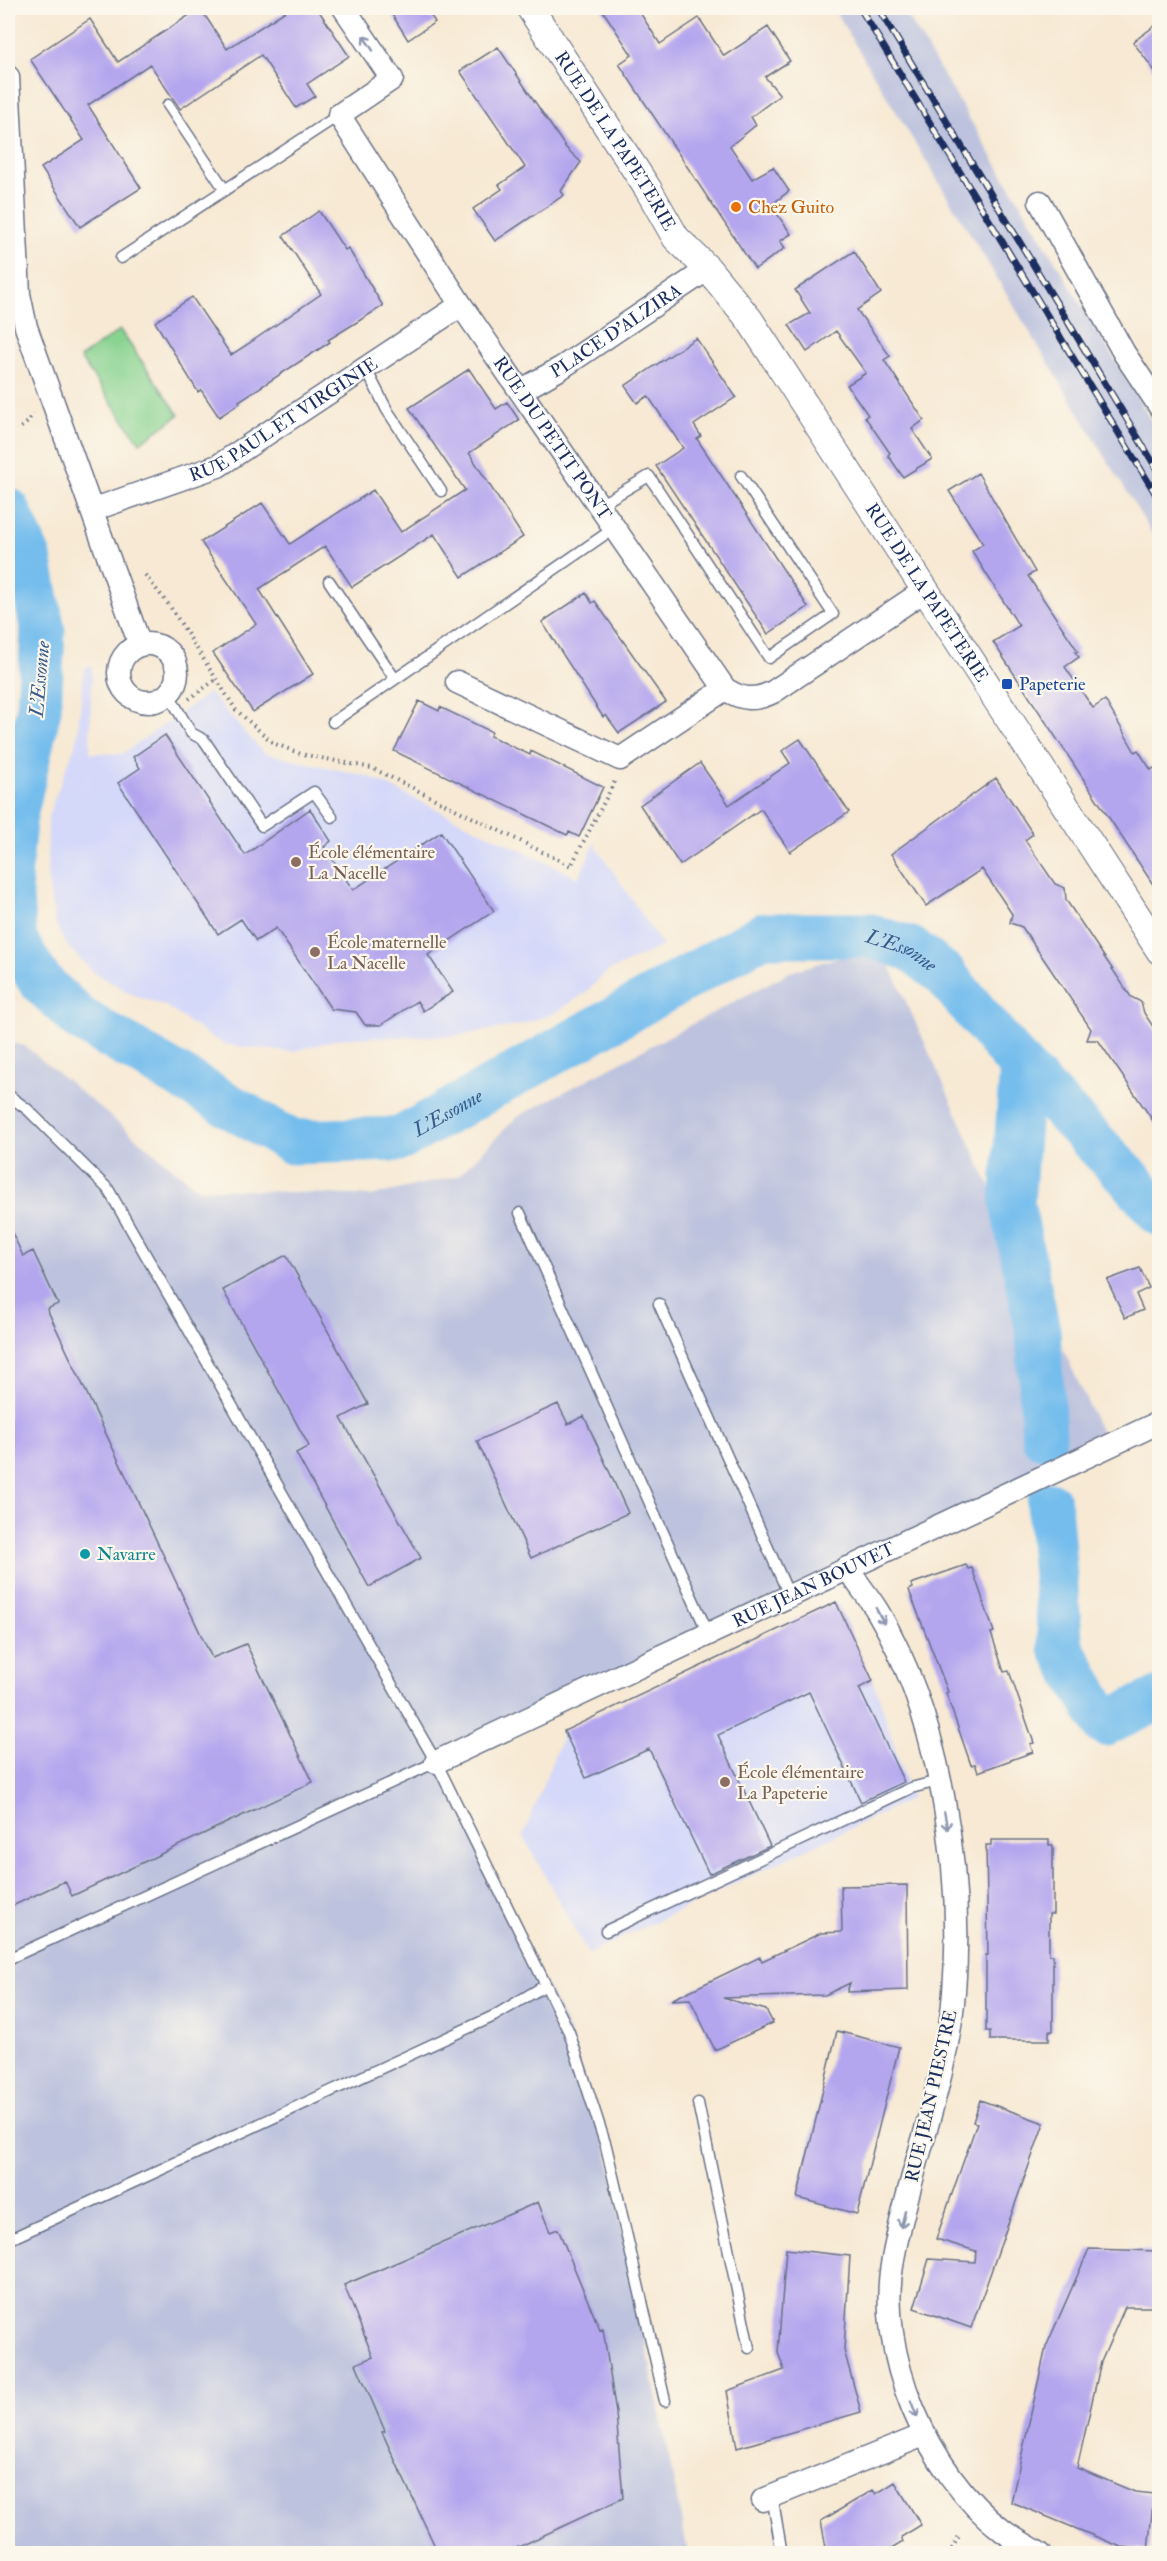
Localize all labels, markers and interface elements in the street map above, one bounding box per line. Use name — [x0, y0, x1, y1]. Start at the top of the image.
one-way arrow — [362, 35, 374, 52]
street label: RUE DE LA PAPETERIE — [549, 47, 681, 235]
place label: Chez Guito — [748, 196, 835, 219]
marker: Chez Guito — [729, 200, 743, 214]
street label: PLACE D'ALZIRA — [547, 279, 687, 384]
street label: RUE DU PETIT PONT — [488, 352, 617, 525]
street label: RUE PAUL ET VIRGINIE — [186, 353, 382, 487]
street label: RUE DE LA PAPETERIE — [860, 499, 993, 687]
water label: L'Essonne — [24, 640, 55, 719]
place label: Papeterie — [1019, 673, 1086, 696]
marker: Papeterie — [1000, 677, 1014, 691]
place label: École élémentaire La Nacelle — [308, 841, 435, 885]
marker: École élémentaire La Nacelle — [289, 855, 303, 869]
water label: L'Essonne — [862, 923, 942, 978]
place label: École maternelle La Nacelle — [327, 931, 447, 975]
marker: École maternelle La Nacelle — [308, 945, 322, 959]
water label: L'Essonne — [407, 1083, 487, 1143]
street label: RUE JEAN BOUVET — [729, 1537, 899, 1633]
place label: Navarre — [97, 1543, 156, 1566]
marker: Navarre — [78, 1547, 92, 1561]
one-way arrow — [875, 1607, 886, 1625]
place label: École élémentaire La Papeterie — [737, 1761, 864, 1805]
marker: École élémentaire La Papeterie — [718, 1775, 732, 1789]
one-way arrow — [941, 1810, 952, 1830]
street label: RUE JEAN PIESTRE — [900, 2008, 962, 2184]
one-way arrow — [897, 2209, 908, 2228]
one-way arrow — [909, 2399, 920, 2418]

